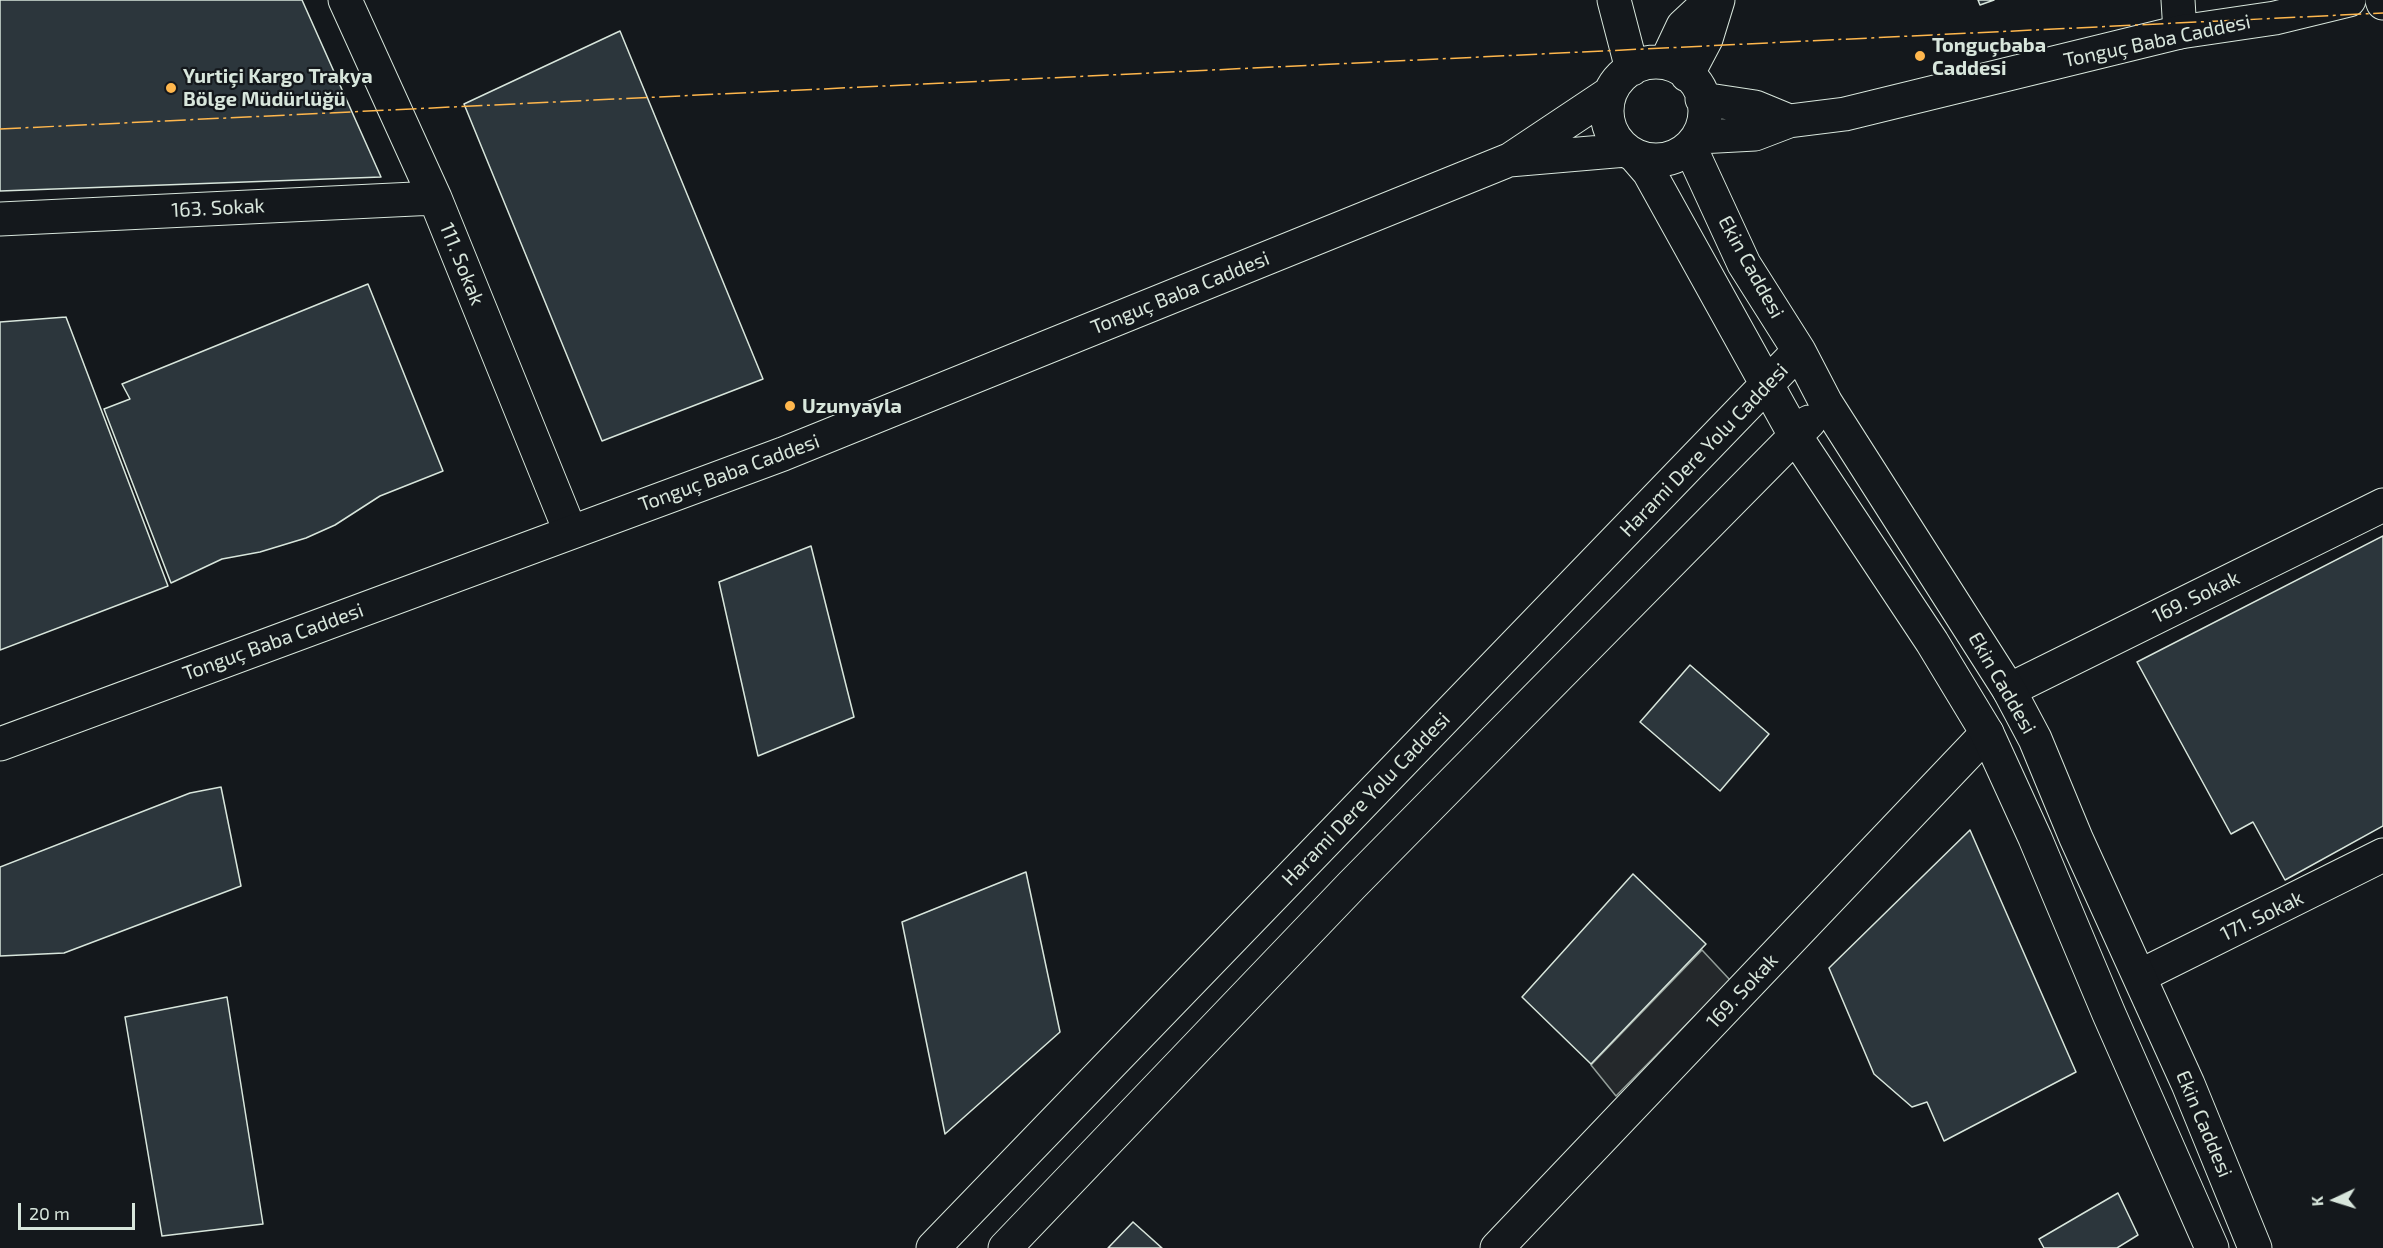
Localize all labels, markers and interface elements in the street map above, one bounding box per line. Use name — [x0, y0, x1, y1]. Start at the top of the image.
street label: Tonguç Baba Caddesi — [2061, 9, 2253, 73]
place label: Tonguçbaba Caddesi — [1932, 33, 2046, 80]
marker: Tonguçbaba Caddesi — [1913, 49, 1927, 63]
place label: Yurtiçi Kargo Trakya Bölge Müdürlüğü — [183, 64, 373, 111]
marker: Yurtiçi Kargo Trakya Bölge Müdürlüğü — [164, 81, 178, 95]
street label: 163. Sokak — [171, 194, 265, 222]
street label: Ekin Caddesi — [1713, 212, 1789, 322]
street label: 111. Sokak — [435, 219, 489, 309]
street label: Tonguç Baba Caddesi — [1087, 246, 1273, 340]
street label: Harami Dere Yolu Caddesi — [1615, 358, 1793, 542]
place label: Uzunyayla — [802, 394, 902, 418]
marker: Uzunyayla — [783, 399, 797, 413]
street label: Tonguç Baba Caddesi — [635, 429, 823, 517]
street label: 169. Sokak — [2149, 566, 2243, 628]
street label: Tonguç Baba Caddesi — [179, 598, 367, 686]
street label: Ekin Caddesi — [1963, 628, 2041, 738]
street label: Harami Dere Yolu Caddesi — [1277, 707, 1455, 891]
street label: 171. Sokak — [2217, 886, 2307, 946]
street label: 169. Sokak — [1701, 949, 1783, 1033]
street label: Ekin Caddesi — [2171, 1067, 2237, 1181]
north arrow — [2305, 1170, 2365, 1230]
scale bar — [21, 1191, 138, 1229]
text: K — [2307, 1196, 2326, 1207]
text: 20 m — [29, 1202, 70, 1224]

